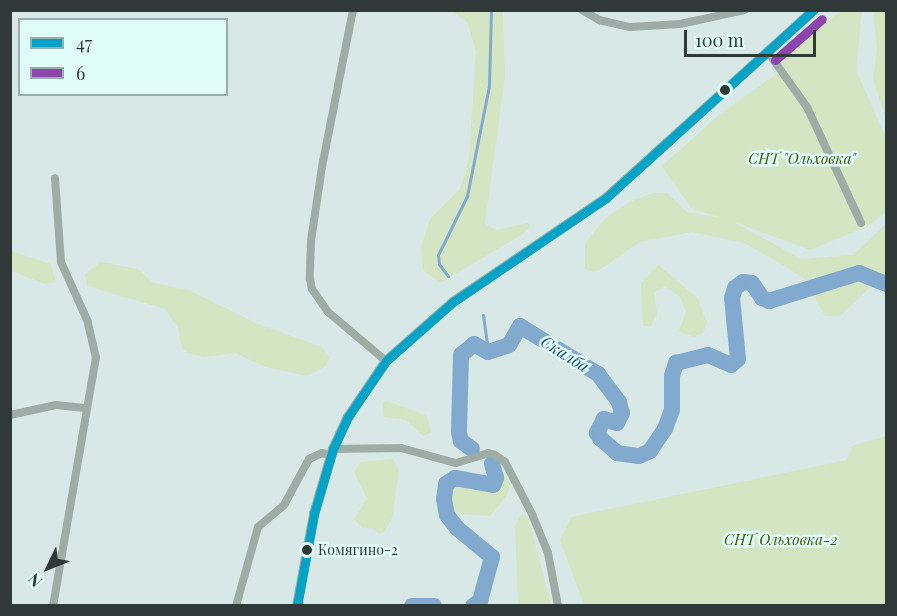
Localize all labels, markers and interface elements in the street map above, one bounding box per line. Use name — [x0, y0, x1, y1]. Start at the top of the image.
legend — [18, 18, 228, 96]
scale bar — [687, 18, 819, 56]
text: 100 m — [695, 28, 744, 52]
text: 47 — [76, 31, 92, 55]
text: 6 — [76, 61, 85, 85]
unlabelled marker — [719, 84, 731, 96]
park label: СНТ "Ольховка" — [748, 150, 856, 168]
water label: Скалба — [537, 332, 593, 376]
park label: СНТ Ольховка-2 — [724, 531, 838, 549]
north arrow — [18, 538, 78, 598]
place label: Комягино-2 — [318, 542, 398, 558]
marker: Комягино-2 — [301, 544, 313, 556]
text: N — [23, 569, 46, 592]

